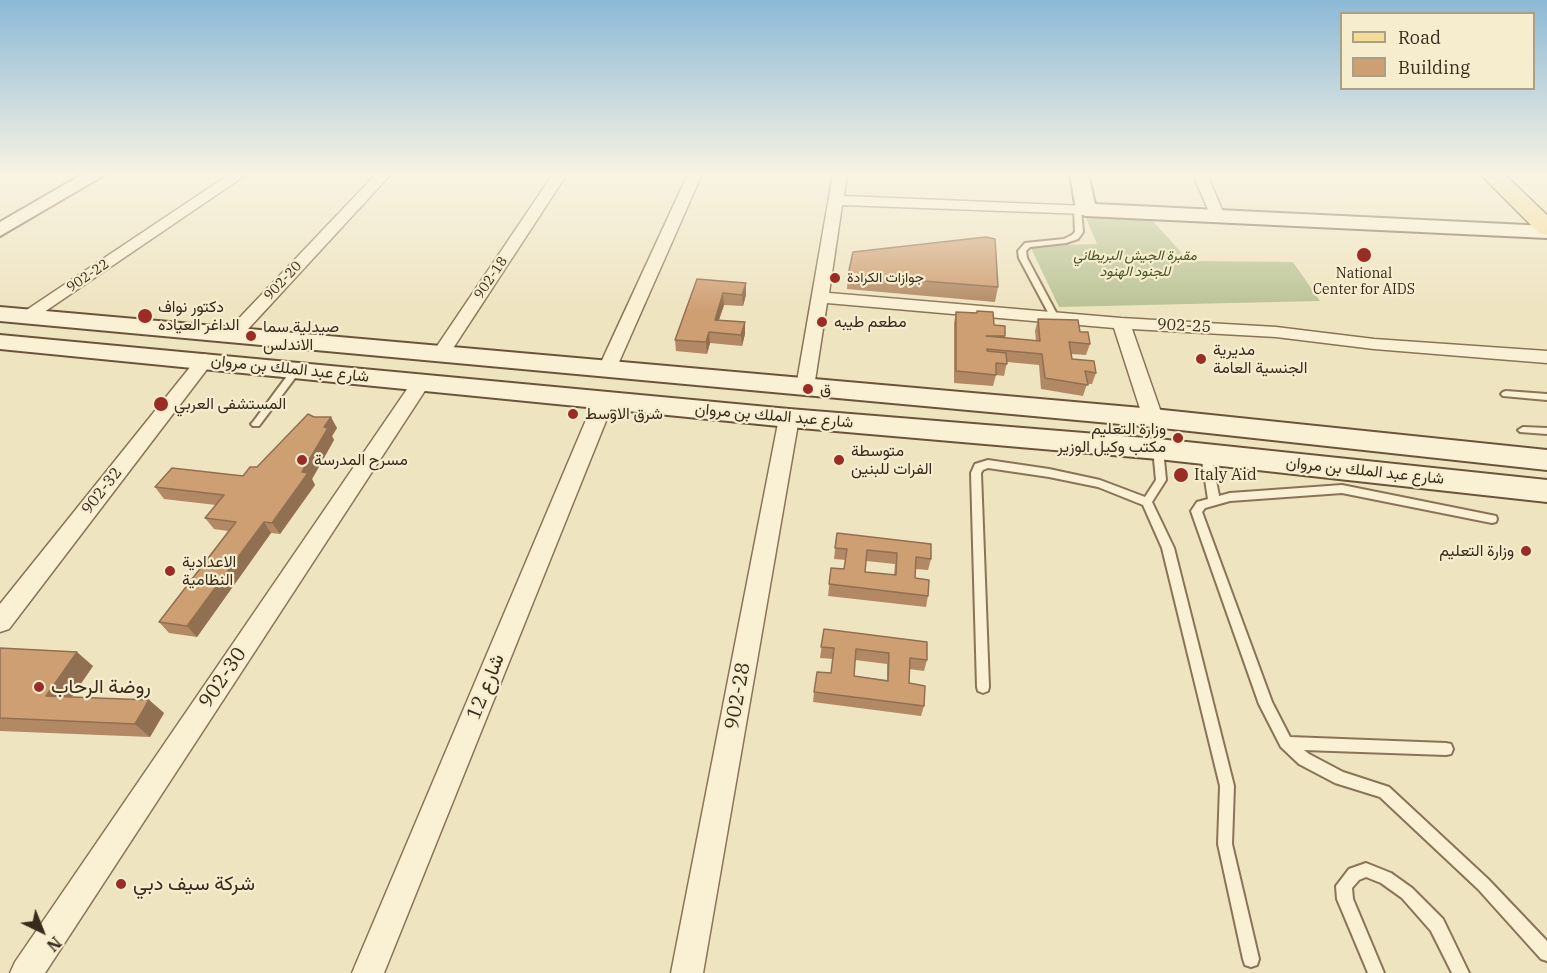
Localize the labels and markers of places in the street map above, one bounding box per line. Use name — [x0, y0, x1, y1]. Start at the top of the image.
marker: National Center for AIDS — [1355, 246, 1373, 264]
place label: National Center for AIDS — [1313, 266, 1415, 298]
place label: جوازات الكرادة — [847, 270, 924, 286]
marker: جوازات الكرادة — [828, 271, 842, 285]
place label: دكتور نواف الداغر العياده — [158, 297, 239, 335]
marker: دكتور نواف الداغر العياده — [136, 307, 154, 325]
place label: مطعم طيبه — [834, 312, 906, 332]
marker: مطعم طيبه — [815, 315, 829, 329]
place label: صيدلية سما الاندلس — [263, 317, 339, 355]
marker: صيدلية سما الاندلس — [244, 329, 258, 343]
place label: مديرية الجنسية العامة — [1213, 340, 1307, 378]
marker: مديرية الجنسية العامة — [1194, 352, 1208, 366]
place label: ق — [820, 379, 831, 399]
marker: ق — [801, 382, 815, 396]
place label: المستشفى العربي — [174, 394, 286, 414]
marker: المستشفى العربي — [152, 395, 170, 413]
place label: شرق الاوسط — [585, 404, 663, 424]
marker: شرق الاوسط — [566, 407, 580, 421]
place label: وزارة التعليم مكتب وكيل الوزير — [1057, 419, 1166, 457]
marker: وزارة التعليم مكتب وكيل الوزير — [1171, 431, 1185, 445]
place label: متوسطة الفرات للبنين — [851, 441, 932, 479]
place label: مسرح المدرسة — [314, 450, 408, 470]
marker: مسرح المدرسة — [295, 453, 309, 467]
marker: متوسطة الفرات للبنين — [832, 453, 846, 467]
place label: Italy Aid — [1194, 465, 1257, 485]
marker: Italy Aid — [1172, 466, 1190, 484]
place label: وزارة التعليم — [1439, 541, 1514, 561]
marker: وزارة التعليم — [1519, 544, 1533, 558]
place label: الاعدادية النظامية — [182, 552, 236, 590]
marker: الاعدادية النظامية — [163, 564, 177, 578]
place label: روضة الرحاب — [51, 675, 151, 699]
marker: روضة الرحاب — [32, 680, 46, 694]
place label: شركة سيف دبي — [133, 872, 255, 896]
marker: شركة سيف دبي — [114, 877, 128, 891]

